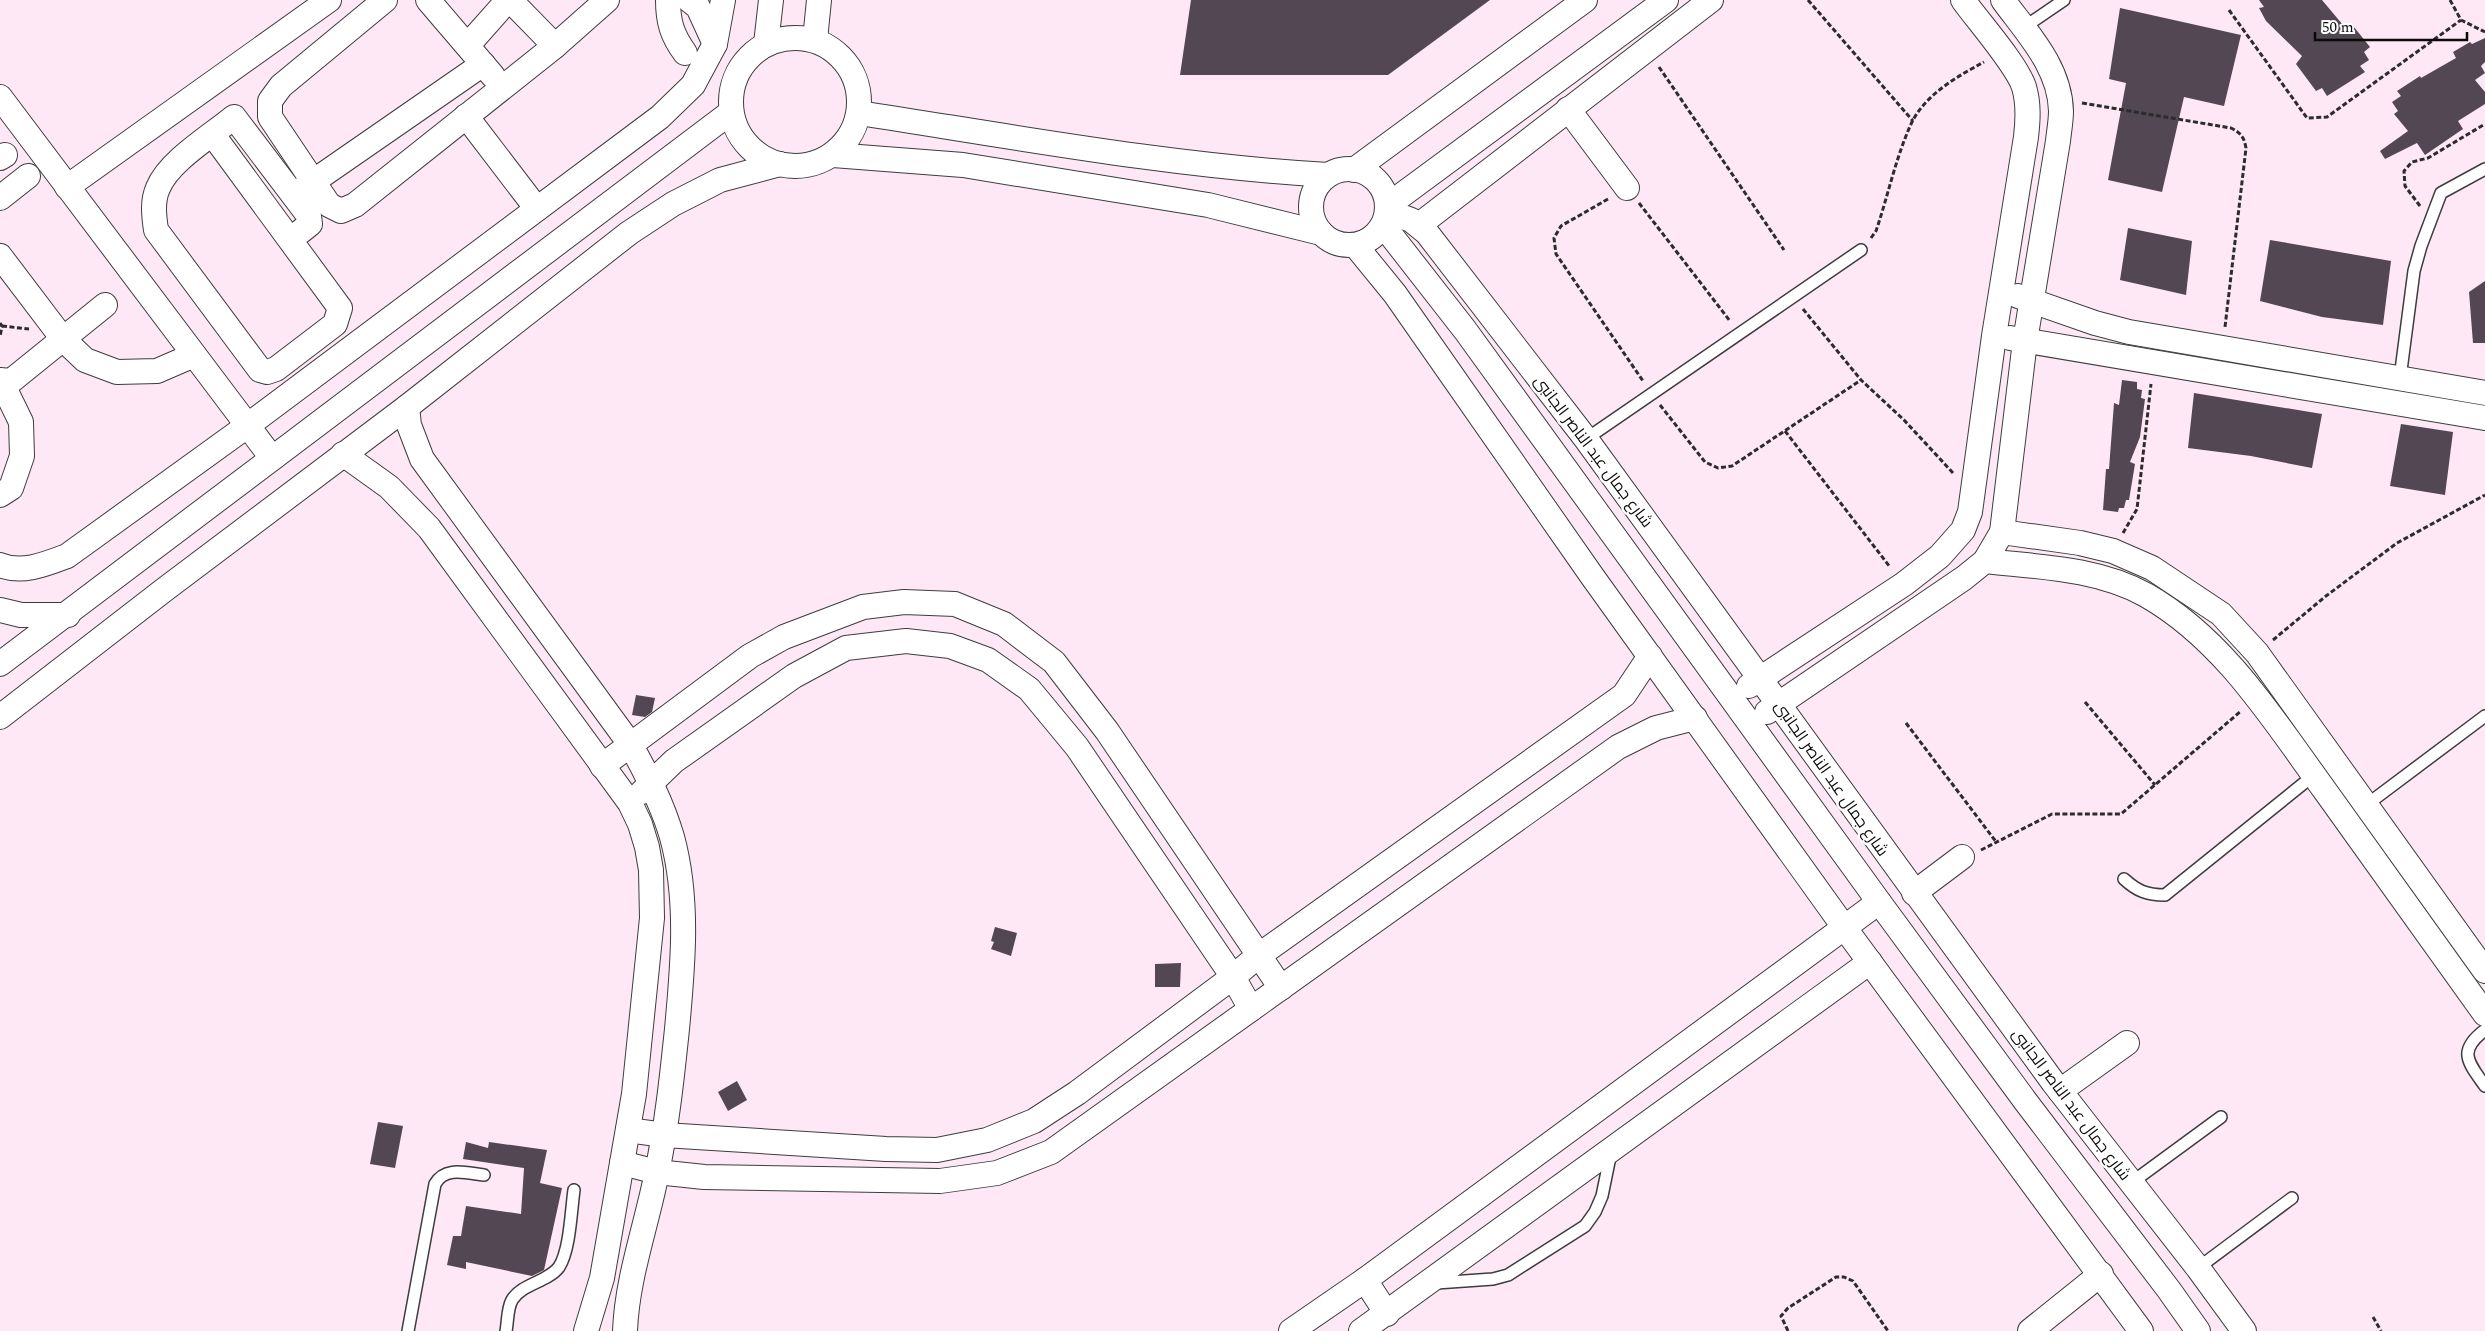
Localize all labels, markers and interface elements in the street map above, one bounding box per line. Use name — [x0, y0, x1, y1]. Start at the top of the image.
scale bar — [2315, 10, 2468, 42]
text: 50 m — [2322, 16, 2354, 39]
street label: شارع جمال عبد الناصر الجانبى — [1528, 370, 1659, 533]
street label: شارع جمال عبد الناصر الجانبى — [1768, 696, 1894, 861]
street label: شارع جمال عبد الناصر الجانبى — [2006, 1023, 2137, 1186]

